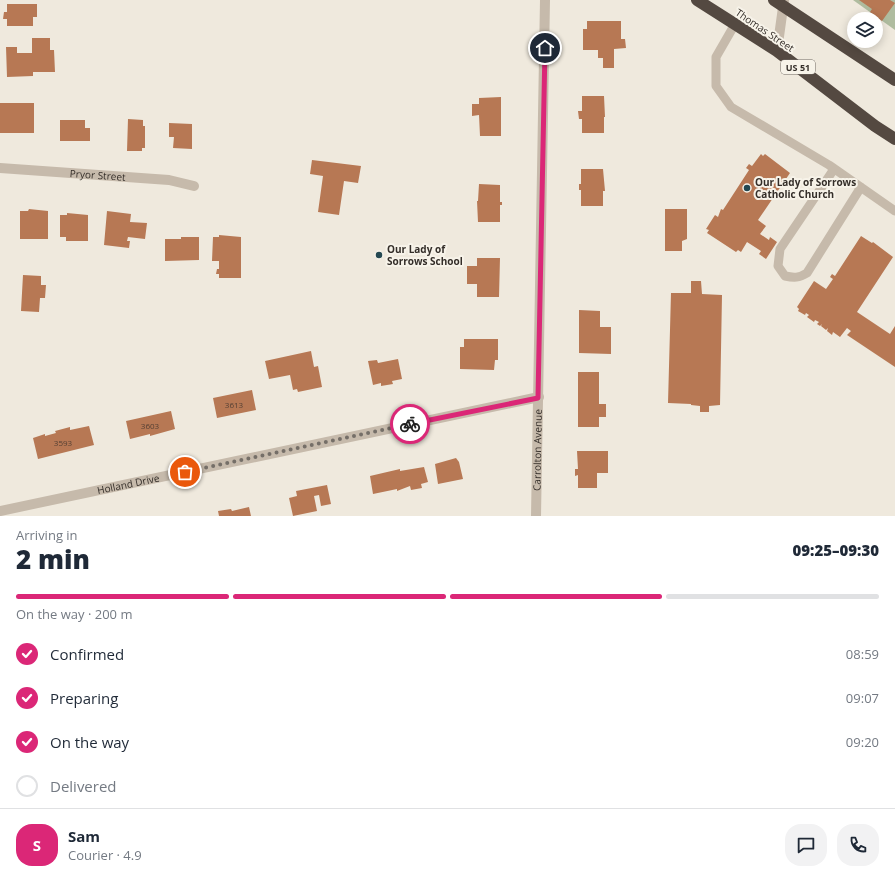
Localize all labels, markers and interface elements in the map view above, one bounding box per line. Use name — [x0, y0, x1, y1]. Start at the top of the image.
street label: Thomas Street — [733, 5, 797, 55]
map controls — [847, 12, 883, 48]
button: layers — [847, 12, 883, 48]
pin — [528, 31, 562, 65]
icon: home — [534, 37, 556, 59]
road number: US 51 — [781, 60, 815, 74]
street label: Pryor Street — [69, 166, 127, 184]
place label: Our Lady of Sorrows Catholic Church — [755, 175, 856, 201]
marker: Our Lady of Sorrows Catholic Church — [742, 183, 752, 193]
place label: Our Lady of Sorrows School — [387, 242, 463, 268]
marker: Our Lady of Sorrows School — [374, 250, 384, 260]
house number: 3613 — [225, 399, 244, 410]
courier — [390, 404, 430, 444]
street label: Carrolton Avenue — [529, 409, 545, 491]
icon: bike — [399, 413, 421, 435]
house number: 3603 — [141, 420, 160, 431]
house number: 3593 — [54, 437, 73, 448]
pin — [168, 455, 202, 489]
icon: bag — [174, 461, 196, 483]
street label: Holland Drive — [96, 470, 161, 497]
text: Arriving in — [16, 526, 78, 544]
text: 09:25–09:30 — [793, 540, 879, 560]
text: 2 min — [16, 541, 90, 577]
text: On the way · 200 m — [16, 605, 132, 623]
icon: check — [16, 643, 38, 665]
text: Confirmed — [50, 644, 124, 664]
text: 08:59 — [846, 645, 879, 663]
icon: check — [16, 687, 38, 709]
text: Preparing — [50, 688, 118, 708]
text: 09:07 — [846, 689, 879, 707]
icon: check — [16, 731, 38, 753]
text: On the way — [50, 732, 129, 752]
text: 09:20 — [846, 733, 879, 751]
text: Delivered — [50, 776, 117, 796]
button: chat — [785, 824, 827, 866]
button: phone — [837, 824, 879, 866]
text: Sam — [68, 826, 100, 846]
text: S — [33, 835, 41, 855]
text: Courier · 4.9 — [68, 846, 142, 864]

